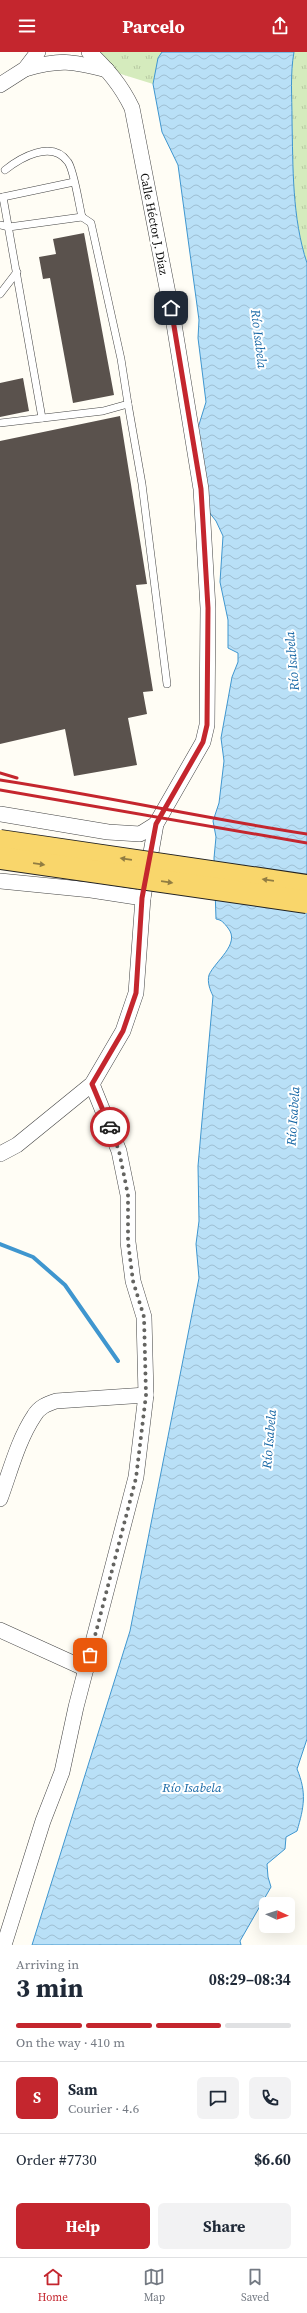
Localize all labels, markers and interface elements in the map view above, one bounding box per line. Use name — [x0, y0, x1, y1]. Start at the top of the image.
text: Parcelo — [122, 14, 185, 39]
icon: menu — [16, 15, 38, 37]
icon: share — [269, 15, 291, 37]
street label: Calle Héctor J. Díaz — [136, 172, 172, 277]
pin — [154, 291, 188, 325]
icon: home — [160, 297, 182, 319]
water label: Río Isabela — [247, 307, 271, 370]
water label: Río Isabela — [281, 630, 303, 692]
one-way arrow — [120, 856, 132, 862]
one-way arrow — [33, 860, 45, 867]
one-way arrow — [262, 877, 274, 883]
one-way arrow — [161, 879, 173, 885]
water label: Río Isabela — [282, 1086, 304, 1147]
courier — [90, 1107, 130, 1147]
icon: car — [99, 1116, 121, 1138]
water label: Río Isabela — [258, 1408, 280, 1470]
pin — [73, 1638, 107, 1672]
icon: bag — [79, 1644, 101, 1666]
water label: Río Isabela — [161, 1779, 222, 1796]
north arrow — [259, 1897, 295, 1933]
map controls — [259, 1897, 295, 1933]
text: Arriving in — [16, 1956, 79, 1973]
text: 08:29–08:34 — [209, 1969, 291, 1990]
text: 3 min — [16, 1970, 83, 2006]
text: On the way · 410 m — [16, 2034, 125, 2051]
button: chat — [197, 2077, 239, 2119]
button: phone — [249, 2077, 291, 2119]
text: Sam — [68, 2079, 98, 2100]
text: S — [33, 2087, 41, 2108]
text: Courier · 4.6 — [68, 2100, 139, 2117]
text: Order #7730 — [16, 2149, 97, 2170]
text: $6.60 — [254, 2149, 291, 2170]
button: Help — [16, 2203, 150, 2249]
button: Share — [158, 2203, 291, 2249]
tab: Home — [38, 2266, 68, 2305]
tab: Map — [143, 2266, 165, 2305]
tab: Saved — [241, 2266, 269, 2305]

